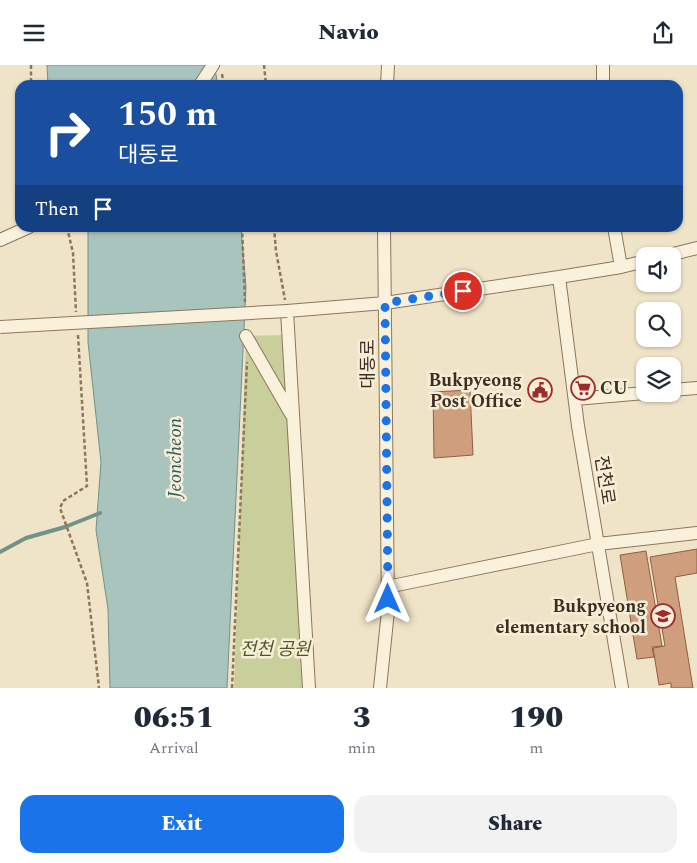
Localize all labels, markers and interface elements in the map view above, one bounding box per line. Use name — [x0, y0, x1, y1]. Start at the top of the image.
text: Navio — [318, 16, 379, 49]
icon: menu — [20, 19, 48, 47]
icon: share — [649, 19, 677, 47]
text: 150 m — [118, 88, 217, 141]
icon: right — [35, 100, 100, 165]
text: 대동로 — [118, 139, 179, 172]
text: Then — [35, 195, 79, 224]
icon: arrive — [89, 195, 117, 223]
map controls — [636, 247, 681, 402]
button: sound — [636, 247, 681, 292]
pin — [442, 270, 484, 312]
icon: arrive — [449, 277, 477, 305]
button: search — [636, 302, 681, 347]
street label: 대동로 — [355, 339, 382, 389]
button: layers — [636, 357, 681, 402]
place label: Bukpyeong Post Office — [429, 367, 522, 415]
supermarket icon: CU — [570, 375, 596, 401]
place label: CU — [600, 375, 628, 402]
public building icon: Bukpyeong Post Office — [527, 377, 553, 403]
water label: Jeoncheon — [161, 418, 190, 500]
street label: 전천로 — [587, 453, 622, 507]
position arrow — [361, 572, 413, 624]
place label: Bukpyeong elementary school — [495, 593, 646, 641]
school or university icon: Bukpyeong elementary school — [650, 603, 676, 629]
park label: 전천 공원 — [240, 636, 312, 663]
text: 06:51 — [134, 695, 214, 741]
text: 3 — [353, 695, 371, 741]
text: 190 — [509, 695, 563, 741]
text: Arrival — [149, 736, 199, 760]
text: min — [348, 736, 376, 760]
text: m — [529, 736, 543, 760]
button: Exit — [20, 795, 344, 853]
button: Share — [354, 795, 677, 853]

